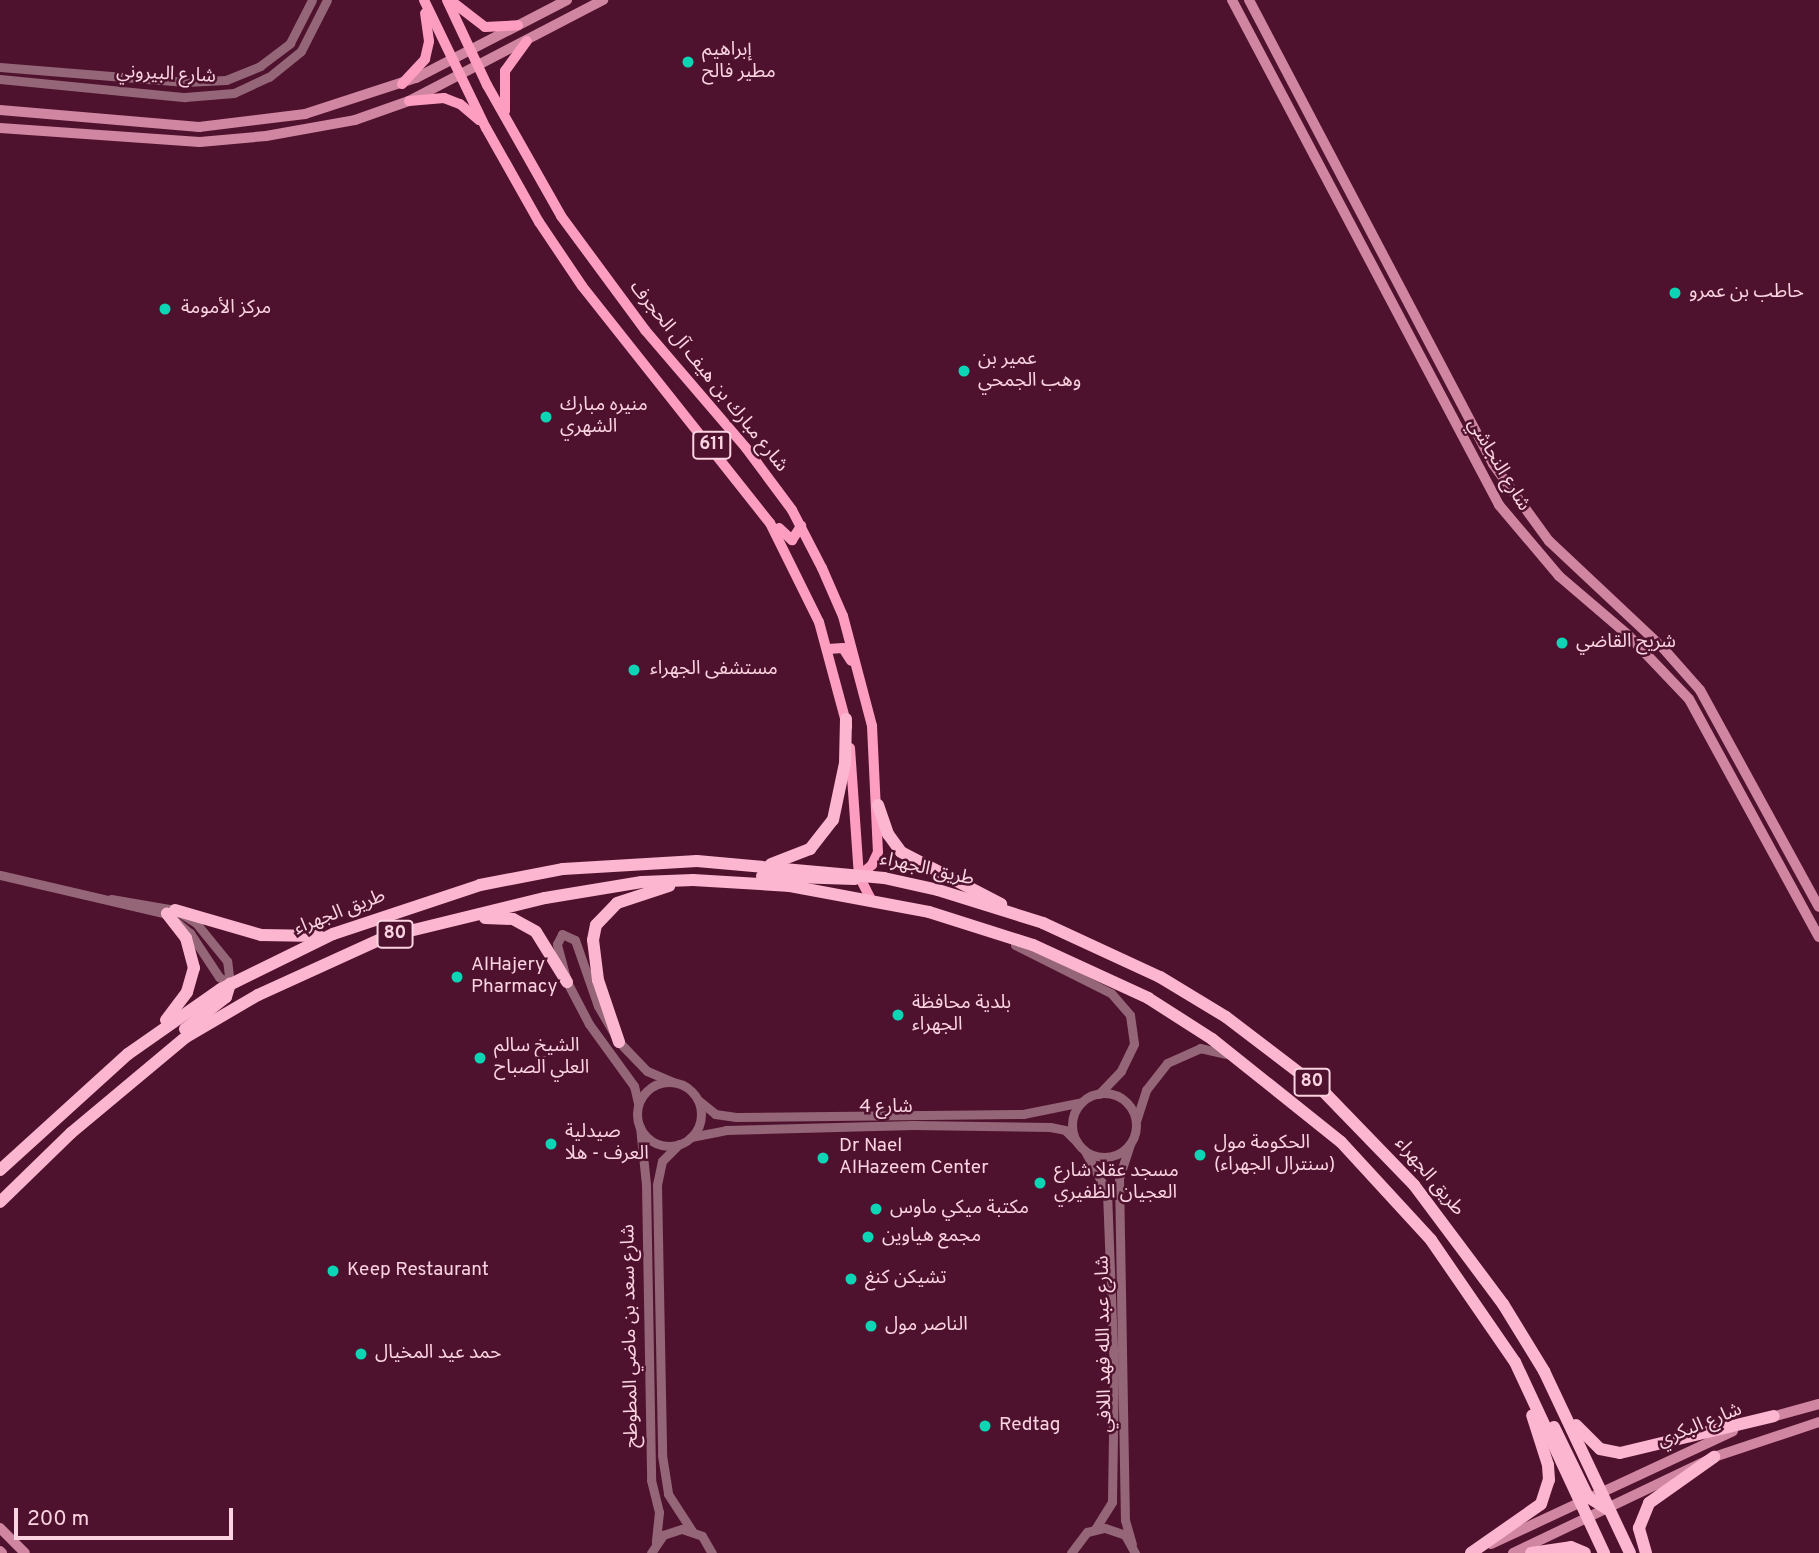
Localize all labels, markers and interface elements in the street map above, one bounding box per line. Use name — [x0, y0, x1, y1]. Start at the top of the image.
place label: إبراهيم مطير فالح — [702, 40, 776, 84]
marker: إبراهيم مطير فالح — [680, 54, 696, 70]
street label: شارع البيروني — [116, 61, 216, 89]
street label: شارع مبارك بن هيف آل الحجرف — [624, 277, 792, 477]
place label: حاطب بن عمرو — [1689, 282, 1804, 304]
marker: حاطب بن عمرو — [1667, 285, 1683, 301]
place label: مركز الأمومة — [181, 298, 271, 320]
marker: مركز الأمومة — [155, 299, 175, 319]
place label: عمير بن وهب الجمحي — [978, 349, 1081, 393]
marker: عمير بن وهب الجمحي — [956, 363, 972, 379]
place label: منيره مبارك الشهري — [560, 395, 648, 439]
marker: منيره مبارك الشهري — [538, 409, 554, 425]
street label: شارع النجاشي — [1461, 415, 1535, 515]
road number: 611 — [691, 430, 733, 460]
place label: شريح القاضي — [1576, 632, 1676, 654]
marker: شريح القاضي — [1554, 635, 1570, 651]
place label: مستشفى الجهراء — [650, 659, 778, 681]
marker: مستشفى الجهراء — [624, 660, 644, 680]
street label: طريق الجهراء — [878, 848, 976, 892]
street label: طريق الجهراء — [291, 885, 389, 941]
road number: 80 — [376, 919, 414, 948]
place label: AlHajery Pharmacy — [471, 955, 557, 999]
marker: AlHajery Pharmacy — [449, 969, 465, 985]
place label: بلدية محافظة الجهراء — [912, 993, 1011, 1037]
marker: بلدية محافظة الجهراء — [890, 1007, 906, 1023]
place label: الشيخ سالم العلي الصباح — [494, 1036, 589, 1080]
marker: الشيخ سالم العلي الصباح — [472, 1050, 488, 1066]
road number: 80 — [1293, 1068, 1331, 1097]
street label: شارع 4 — [859, 1097, 913, 1119]
place label: صيدلية العرف - هلا — [565, 1122, 649, 1166]
place label: الحكومة مول (سنترال الجهراء) — [1214, 1133, 1335, 1177]
street label: طريق الجهراء — [1389, 1133, 1469, 1221]
marker: صيدلية العرف - هلا — [543, 1136, 559, 1152]
place label: Dr Nael AlHazeem Center — [839, 1136, 989, 1180]
marker: الحكومة مول (سنترال الجهراء) — [1192, 1147, 1208, 1163]
marker: Dr Nael AlHazeem Center — [813, 1148, 833, 1168]
place label: مسجد عقلا شارع العجيان الظفيري — [1054, 1161, 1179, 1205]
marker: مسجد عقلا شارع العجيان الظفيري — [1032, 1175, 1048, 1191]
place label: مكتبة ميكي ماوس — [890, 1198, 1029, 1220]
marker: مكتبة ميكي ماوس — [868, 1201, 884, 1217]
street label: شارع سعد بن ماضي المطوطح — [618, 1224, 644, 1448]
place label: مجمع هياوين — [882, 1226, 981, 1248]
marker: مجمع هياوين — [860, 1229, 876, 1245]
street label: شارع عبد الله فهد اللافي — [1092, 1255, 1118, 1433]
place label: Keep Restaurant — [347, 1260, 489, 1282]
marker: Keep Restaurant — [325, 1263, 341, 1279]
place label: تشيكن كنغ — [865, 1268, 946, 1290]
marker: تشيكن كنغ — [843, 1271, 859, 1287]
place label: الناصر مول — [885, 1315, 968, 1337]
marker: الناصر مول — [863, 1318, 879, 1334]
place label: حمد عيد المخيال — [375, 1343, 501, 1365]
marker: حمد عيد المخيال — [353, 1346, 369, 1362]
street label: شارع البكري — [1654, 1399, 1746, 1453]
place label: Redtag — [999, 1415, 1060, 1437]
marker: Redtag — [977, 1418, 993, 1434]
scale bar — [18, 1494, 236, 1538]
text: 200 m — [27, 1506, 89, 1533]

